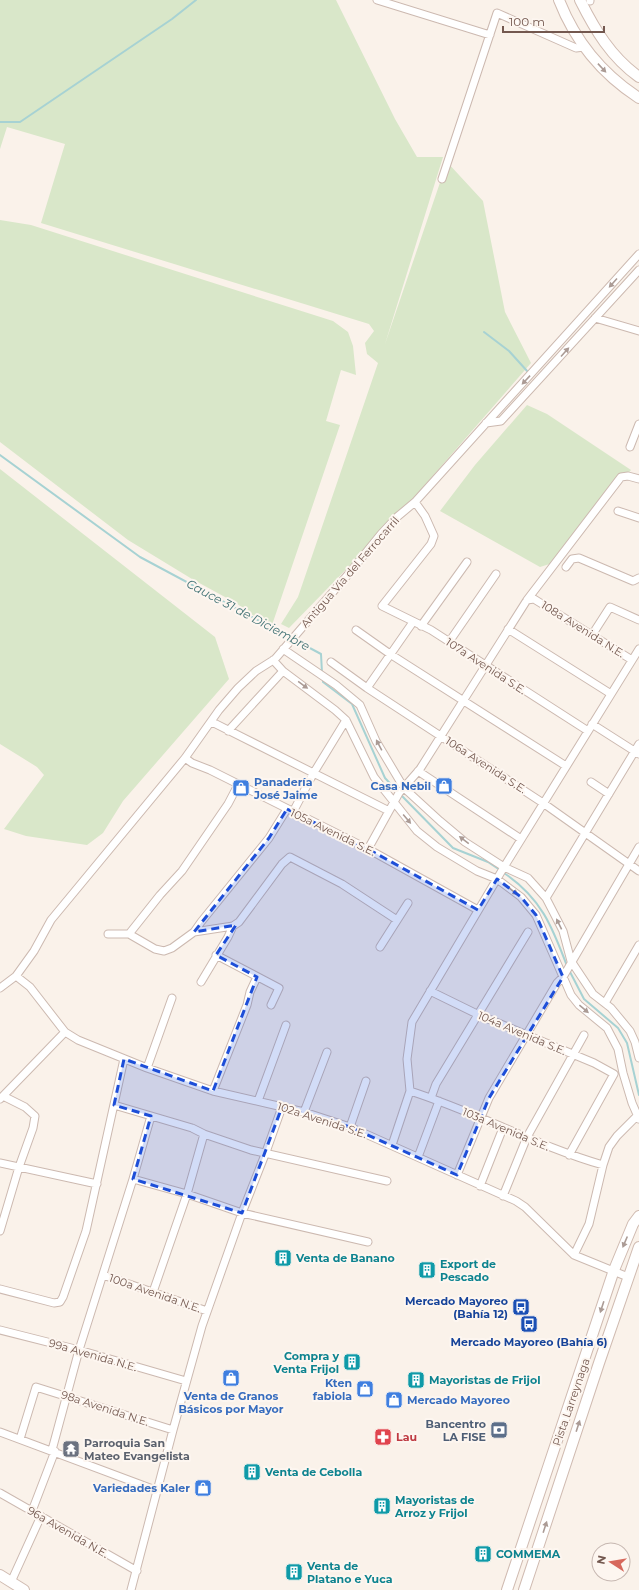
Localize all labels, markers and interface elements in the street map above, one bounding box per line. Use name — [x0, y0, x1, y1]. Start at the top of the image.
scale bar — [503, 8, 604, 34]
text: 100 m — [509, 14, 545, 29]
one-way arrow — [597, 63, 606, 73]
one-way arrow — [609, 279, 618, 288]
one-way arrow — [560, 346, 569, 357]
one-way arrow — [521, 375, 531, 385]
street label: Antigua Vía del Ferrocarril — [298, 513, 402, 631]
water label: Cauce 31 de Diciembre — [184, 576, 312, 653]
street label: 108a Avenida N.E. — [539, 598, 627, 660]
street label: 107a Avenida S.E. — [443, 635, 529, 697]
one-way arrow — [297, 681, 308, 690]
street label: 106a Avenida S.E. — [443, 734, 529, 796]
one-way arrow — [375, 739, 382, 751]
place label: Panadería José Jaime — [253, 775, 318, 802]
shop icon: Casa Nebil — [434, 776, 454, 796]
shop icon: Panadería José Jaime — [231, 778, 251, 798]
place label: Casa Nebil — [371, 779, 431, 793]
street label: 105a Avenida S.E. — [288, 805, 378, 859]
one-way arrow — [402, 813, 411, 824]
one-way arrow — [459, 836, 470, 845]
one-way arrow — [508, 887, 519, 896]
one-way arrow — [556, 918, 562, 929]
one-way arrow — [578, 1005, 589, 1014]
street label: 104a Avenida S.E. — [476, 1008, 568, 1058]
street label: 102a Avenida S.E. — [275, 1099, 369, 1141]
street label: 103a Avenida S.E. — [460, 1104, 552, 1154]
one-way arrow — [622, 1237, 628, 1249]
building icon: Venta de Banano — [273, 1248, 293, 1268]
place label: Venta de Banano — [295, 1251, 395, 1265]
place label: Export de Pescado — [440, 1257, 496, 1284]
building icon: Export de Pescado — [417, 1260, 437, 1280]
street label: 100a Avenida N.E. — [107, 1271, 203, 1315]
place label: Mercado Mayoreo (Bahía 12) — [405, 1294, 508, 1321]
bus stop icon: Mercado Mayoreo (Bahía 12) — [511, 1297, 531, 1317]
one-way arrow — [599, 1302, 605, 1314]
bus stop icon: Mercado Mayoreo (Bahía 6) — [519, 1314, 539, 1334]
place label: Mercado Mayoreo (Bahía 6) — [451, 1335, 608, 1349]
street label: 99a Avenida N.E. — [47, 1336, 139, 1374]
place label: Compra y Venta Frijol — [273, 1349, 339, 1376]
building icon: Compra y Venta Frijol — [342, 1352, 362, 1372]
street label: Pista Larreynaga — [549, 1356, 593, 1448]
shop icon: Venta de Granos Básicos por Mayor — [221, 1368, 241, 1388]
building icon: Mayoristas de Frijol — [406, 1370, 426, 1390]
place label: Mayoristas de Frijol — [429, 1373, 540, 1387]
place label: Kten fabiola — [313, 1376, 352, 1403]
shop icon: Kten fabiola — [355, 1379, 375, 1399]
street label: 98a Avenida N.E. — [59, 1387, 151, 1429]
place label: Venta de Granos Básicos por Mayor — [178, 1389, 284, 1416]
shop icon: Mercado Mayoreo — [384, 1390, 404, 1410]
place label: Mercado Mayoreo — [407, 1393, 510, 1407]
place label: Bancentro LA FISE — [426, 1417, 486, 1444]
bank icon: Bancentro LA FISE — [489, 1420, 509, 1440]
one-way arrow — [575, 1420, 581, 1432]
pharmacy icon: Lau — [373, 1427, 393, 1447]
place label: Lau — [396, 1430, 417, 1444]
place label: Parroquia San Mateo Evangelista — [84, 1436, 190, 1463]
temple icon: Parroquia San Mateo Evangelista — [61, 1439, 81, 1459]
building icon: Venta de Cebolla — [242, 1462, 262, 1482]
place label: Venta de Cebolla — [264, 1465, 362, 1479]
shop icon: Variedades Kaler — [193, 1478, 213, 1498]
place label: Variedades Kaler — [92, 1481, 190, 1495]
place label: Mayoristas de Arroz y Frijol — [394, 1493, 475, 1520]
building icon: Mayoristas de Arroz y Frijol — [372, 1496, 392, 1516]
street label: 96a Avenida N.E. — [25, 1503, 111, 1561]
one-way arrow — [542, 1520, 548, 1532]
north arrow — [591, 1542, 631, 1582]
building icon: COMMEMA — [473, 1544, 493, 1564]
place label: COMMEMA — [496, 1547, 561, 1561]
text: N — [593, 1554, 609, 1566]
place label: Venta de Platano e Yuca — [306, 1559, 393, 1586]
building icon: Venta de Platano e Yuca — [284, 1562, 304, 1582]

